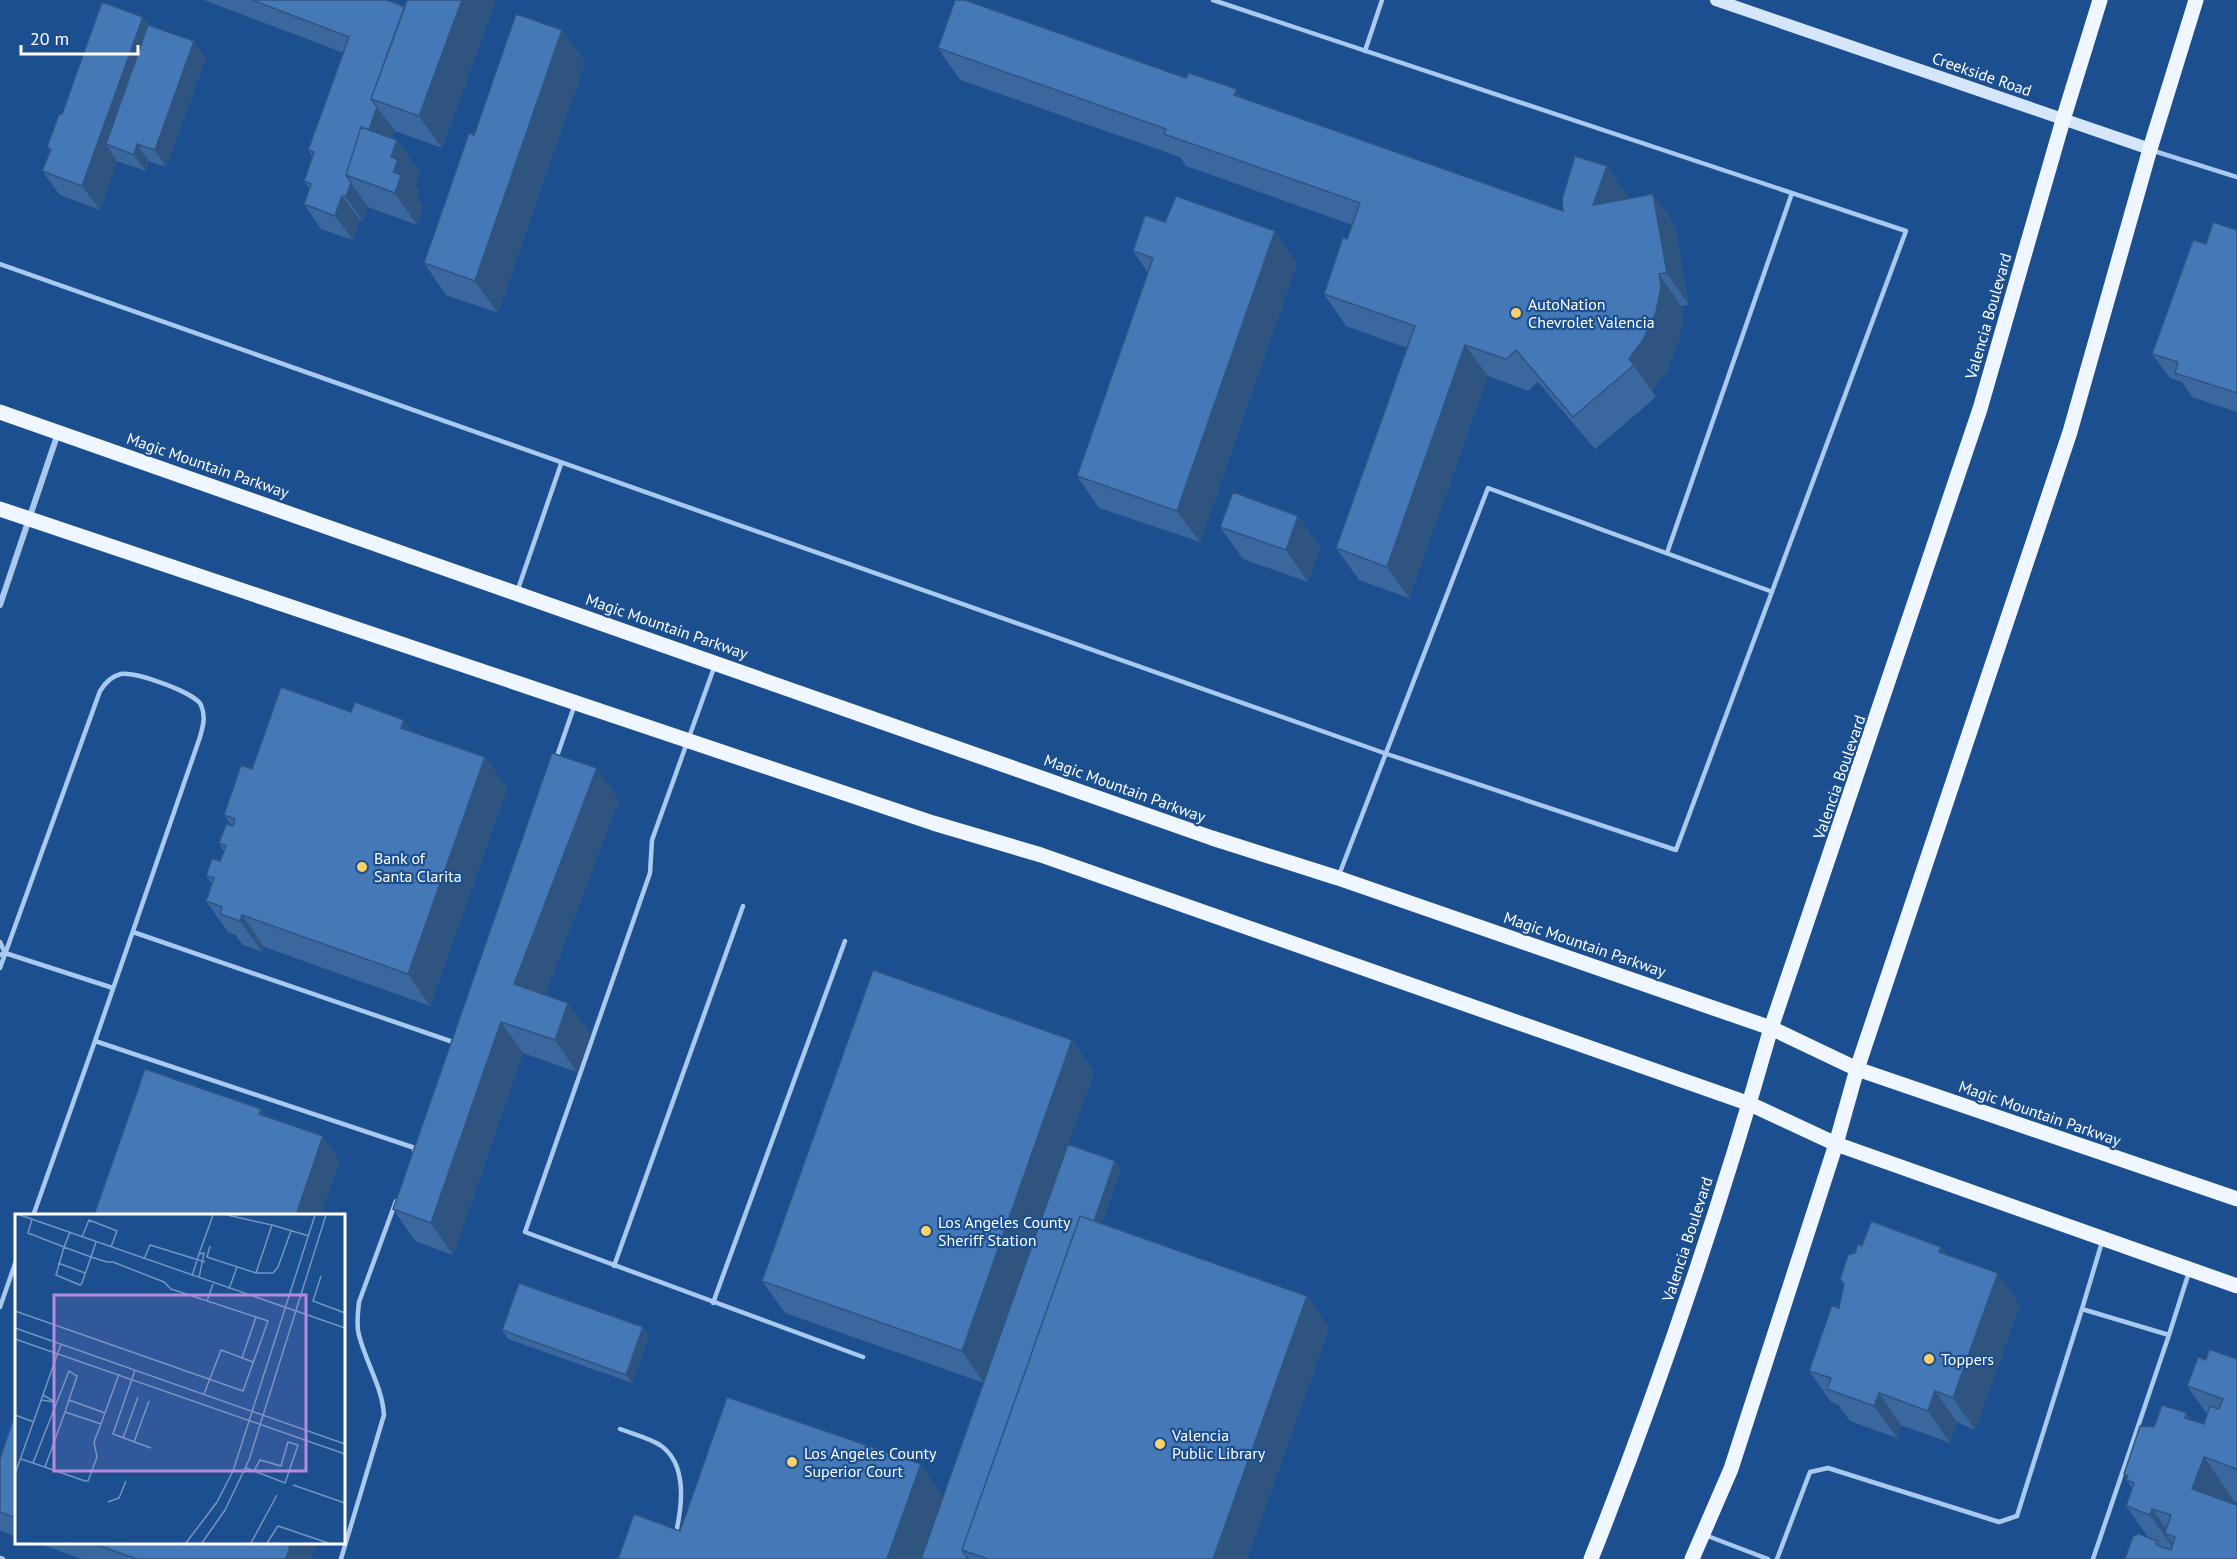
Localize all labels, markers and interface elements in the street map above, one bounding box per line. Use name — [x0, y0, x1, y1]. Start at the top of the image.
scale bar — [21, 18, 138, 56]
text: 20 m — [30, 27, 69, 50]
street label: Creekside Road — [1930, 48, 2034, 100]
street label: Valencia Boulevard — [1960, 251, 2016, 382]
place label: AutoNation Chevrolet Valencia — [1528, 294, 1655, 332]
marker: AutoNation Chevrolet Valencia — [1509, 306, 1523, 320]
street label: Magic Mountain Parkway — [124, 428, 292, 502]
street label: Magic Mountain Parkway — [583, 589, 751, 663]
street label: Valencia Boulevard — [1808, 712, 1870, 843]
street label: Magic Mountain Parkway — [1042, 749, 1209, 827]
place label: Bank of Santa Clarita — [374, 848, 462, 886]
marker: Bank of Santa Clarita — [355, 860, 369, 874]
street label: Magic Mountain Parkway — [1501, 907, 1669, 981]
street label: Magic Mountain Parkway — [1956, 1076, 2124, 1150]
street label: Valencia Boulevard — [1657, 1174, 1717, 1305]
place label: Los Angeles County Sheriff Station — [938, 1212, 1071, 1250]
inset map — [15, 1214, 345, 1544]
marker: Los Angeles County Sheriff Station — [919, 1224, 933, 1238]
place label: Toppers — [1941, 1349, 1994, 1369]
marker: Toppers — [1922, 1352, 1936, 1366]
place label: Valencia Public Library — [1171, 1425, 1266, 1463]
marker: Valencia Public Library — [1153, 1437, 1167, 1451]
place label: Los Angeles County Superior Court — [804, 1443, 937, 1481]
marker: Los Angeles County Superior Court — [785, 1455, 799, 1469]

